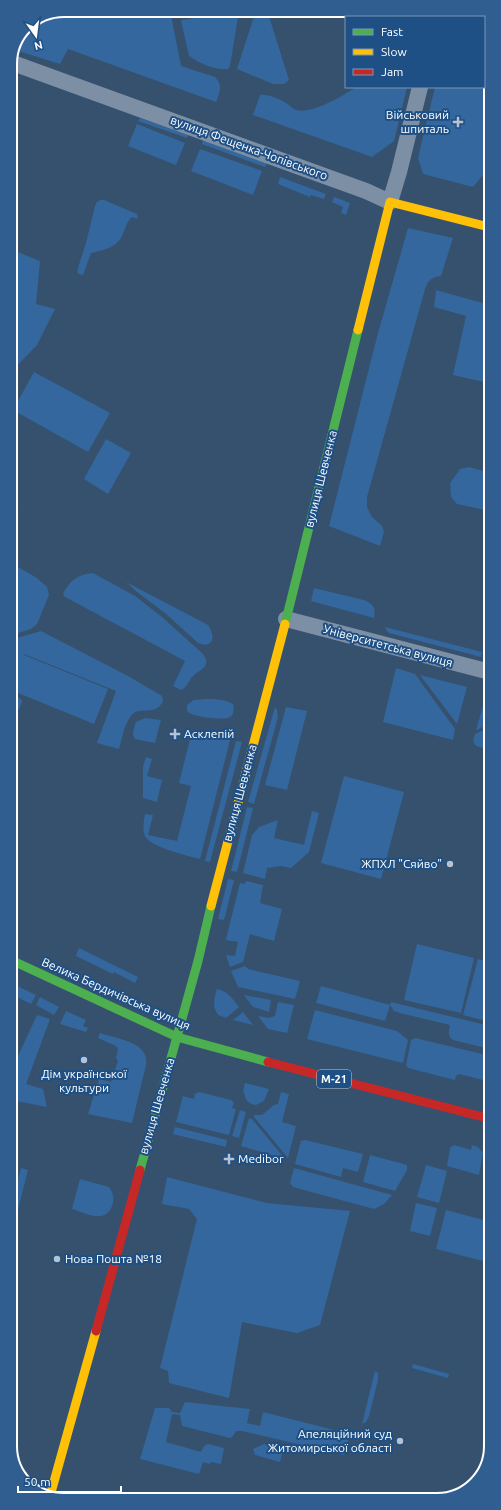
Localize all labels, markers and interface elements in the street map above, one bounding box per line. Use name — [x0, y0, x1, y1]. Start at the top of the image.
north arrow — [16, 16, 56, 56]
legend — [345, 16, 485, 88]
text: Fast — [381, 25, 403, 38]
text: N — [33, 39, 44, 53]
text: Slow — [381, 45, 407, 58]
text: Jam — [381, 65, 403, 78]
place label: Військовий шпиталь — [386, 108, 449, 135]
street label: вулиця Фещенка-Чопівського — [169, 113, 329, 182]
marker: Військовий шпиталь — [452, 116, 464, 128]
street label: вулиця Шевченка — [302, 429, 339, 529]
street label: Університетська вулиця — [322, 622, 454, 669]
place label: Асклепій — [184, 727, 234, 740]
marker: Асклепій — [169, 728, 181, 740]
street label: вулиця Шевченка — [220, 743, 259, 843]
place label: ЖПХЛ "Сяйво" — [361, 857, 442, 870]
marker: ЖПХЛ "Сяйво" — [445, 859, 455, 869]
street label: Велика Бердичівська вулиця — [40, 955, 192, 1032]
marker: Дім української культури — [79, 1055, 89, 1065]
street label: вулиця Шевченка — [137, 1056, 177, 1156]
place label: Дім української культури — [41, 1067, 128, 1094]
road number: М-21 — [317, 1070, 351, 1088]
place label: Medibor — [238, 1152, 284, 1165]
marker: Medibor — [223, 1153, 235, 1165]
place label: Нова Пошта №18 — [65, 1252, 162, 1265]
marker: Нова Пошта №18 — [52, 1254, 62, 1264]
place label: Апеляційний суд Житомирської області — [268, 1427, 392, 1454]
marker: Апеляційний суд Житомирської області — [395, 1436, 405, 1446]
scale bar — [18, 1468, 121, 1494]
text: 50 m — [24, 1475, 51, 1488]

